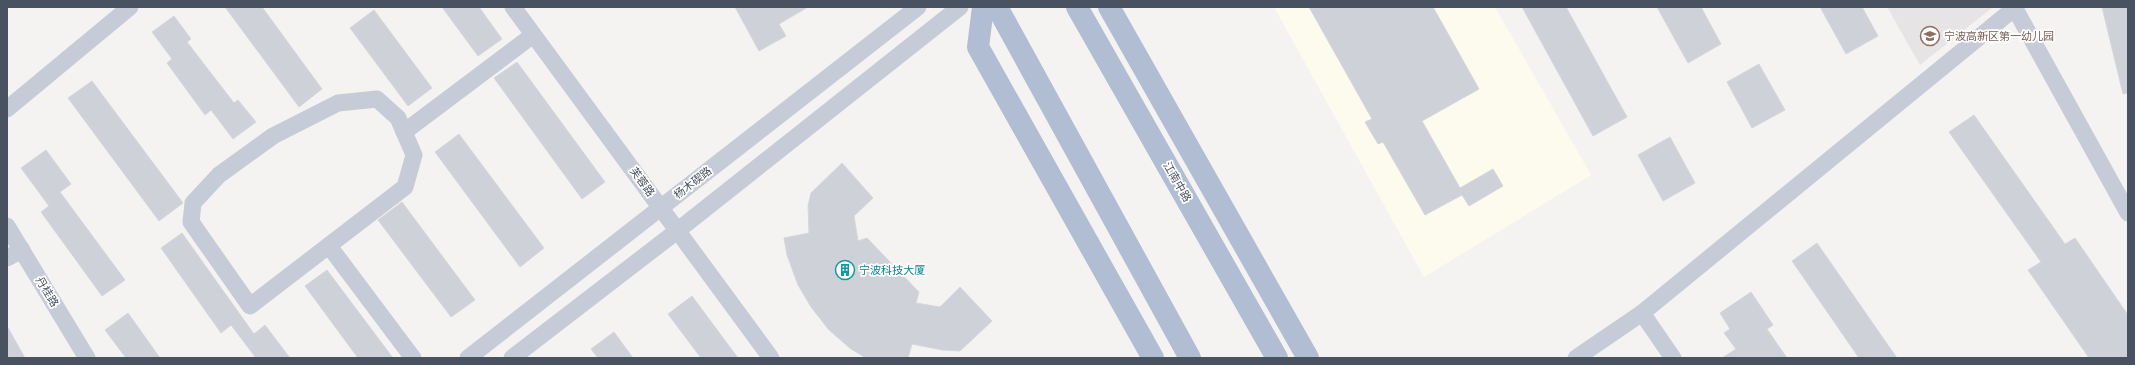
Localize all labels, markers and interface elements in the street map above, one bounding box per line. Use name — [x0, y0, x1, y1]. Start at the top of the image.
school or university icon: 宁波高新区第一幼儿园 — [1919, 25, 1941, 47]
place label: 宁波高新区第一幼儿园 — [1944, 30, 2054, 43]
street label: 江南中路 — [1160, 160, 1194, 204]
street label: 杨木碶路 — [672, 164, 714, 202]
street label: 芙蓉路 — [627, 165, 657, 199]
building icon: 宁波科技大厦 — [834, 259, 856, 281]
place label: 宁波科技大厦 — [859, 264, 925, 277]
street label: 丹桂路 — [33, 275, 61, 309]

